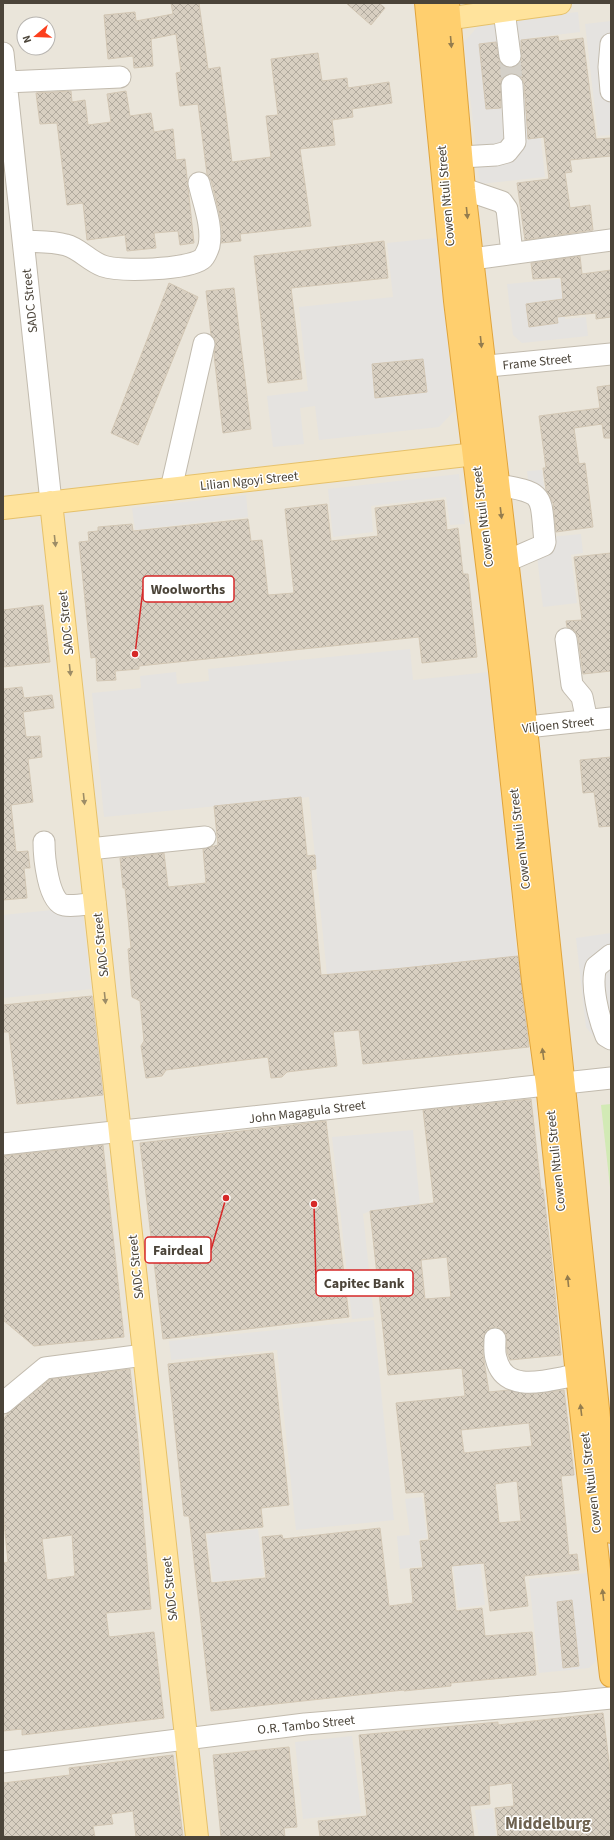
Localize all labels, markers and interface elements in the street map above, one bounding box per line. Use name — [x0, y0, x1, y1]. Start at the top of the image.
north arrow — [16, 16, 56, 56]
text: N — [19, 33, 35, 45]
one-way arrow — [448, 36, 455, 48]
street label: Cowen Ntuli Street — [433, 144, 459, 247]
one-way arrow — [464, 207, 470, 219]
street label: SADC Street — [18, 267, 42, 334]
one-way arrow — [478, 336, 484, 348]
street label: Frame Street — [502, 349, 573, 375]
street label: Cowen Ntuli Street — [468, 465, 498, 568]
street label: Lilian Ngoyi Street — [199, 467, 300, 495]
one-way arrow — [498, 507, 505, 519]
one-way arrow — [52, 535, 59, 547]
callout: Woolworths — [143, 576, 234, 602]
text: Woolworths — [151, 580, 225, 600]
street label: SADC Street — [54, 589, 78, 656]
one-way arrow — [67, 664, 73, 676]
street label: Viljoen Street — [521, 712, 596, 738]
street label: Cowen Ntuli Street — [505, 787, 535, 890]
one-way arrow — [81, 793, 87, 805]
street label: SADC Street — [89, 911, 113, 978]
one-way arrow — [102, 992, 108, 1004]
one-way arrow — [540, 1048, 546, 1060]
street label: John Magagula Street — [248, 1096, 367, 1128]
street label: Cowen Ntuli Street — [542, 1109, 570, 1212]
street label: SADC Street — [124, 1233, 148, 1300]
callout: Fairdeal — [145, 1237, 211, 1263]
text: Fairdeal — [153, 1241, 203, 1261]
callout: Capitec Bank — [316, 1270, 413, 1296]
text: Capitec Bank — [324, 1274, 405, 1294]
one-way arrow — [564, 1275, 571, 1287]
one-way arrow — [578, 1404, 584, 1416]
street label: Cowen Ntuli Street — [576, 1431, 606, 1534]
street label: SADC Street — [158, 1555, 182, 1622]
one-way arrow — [600, 1589, 606, 1601]
street label: O.R. Tambo Street — [256, 1711, 356, 1739]
district label: Middelburg — [505, 1812, 591, 1836]

